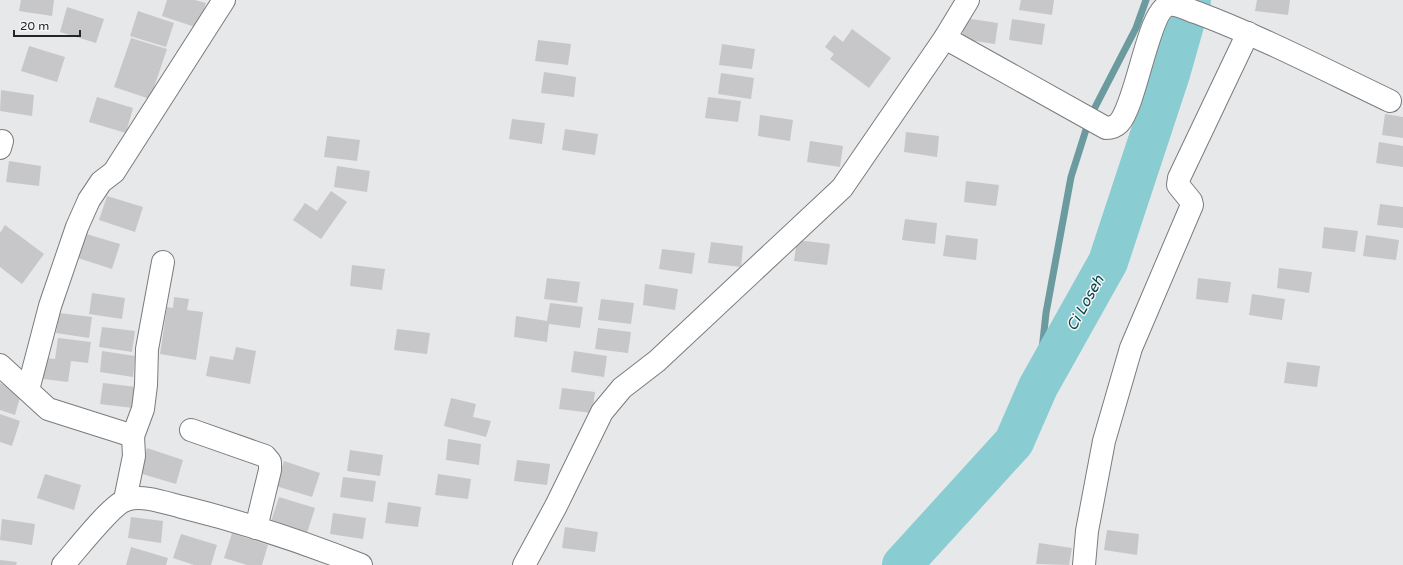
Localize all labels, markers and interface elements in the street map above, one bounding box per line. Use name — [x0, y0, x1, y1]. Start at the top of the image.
scale bar — [14, 12, 80, 38]
text: 20 m — [20, 19, 49, 33]
water label: Ci Loseh — [1062, 271, 1108, 334]

